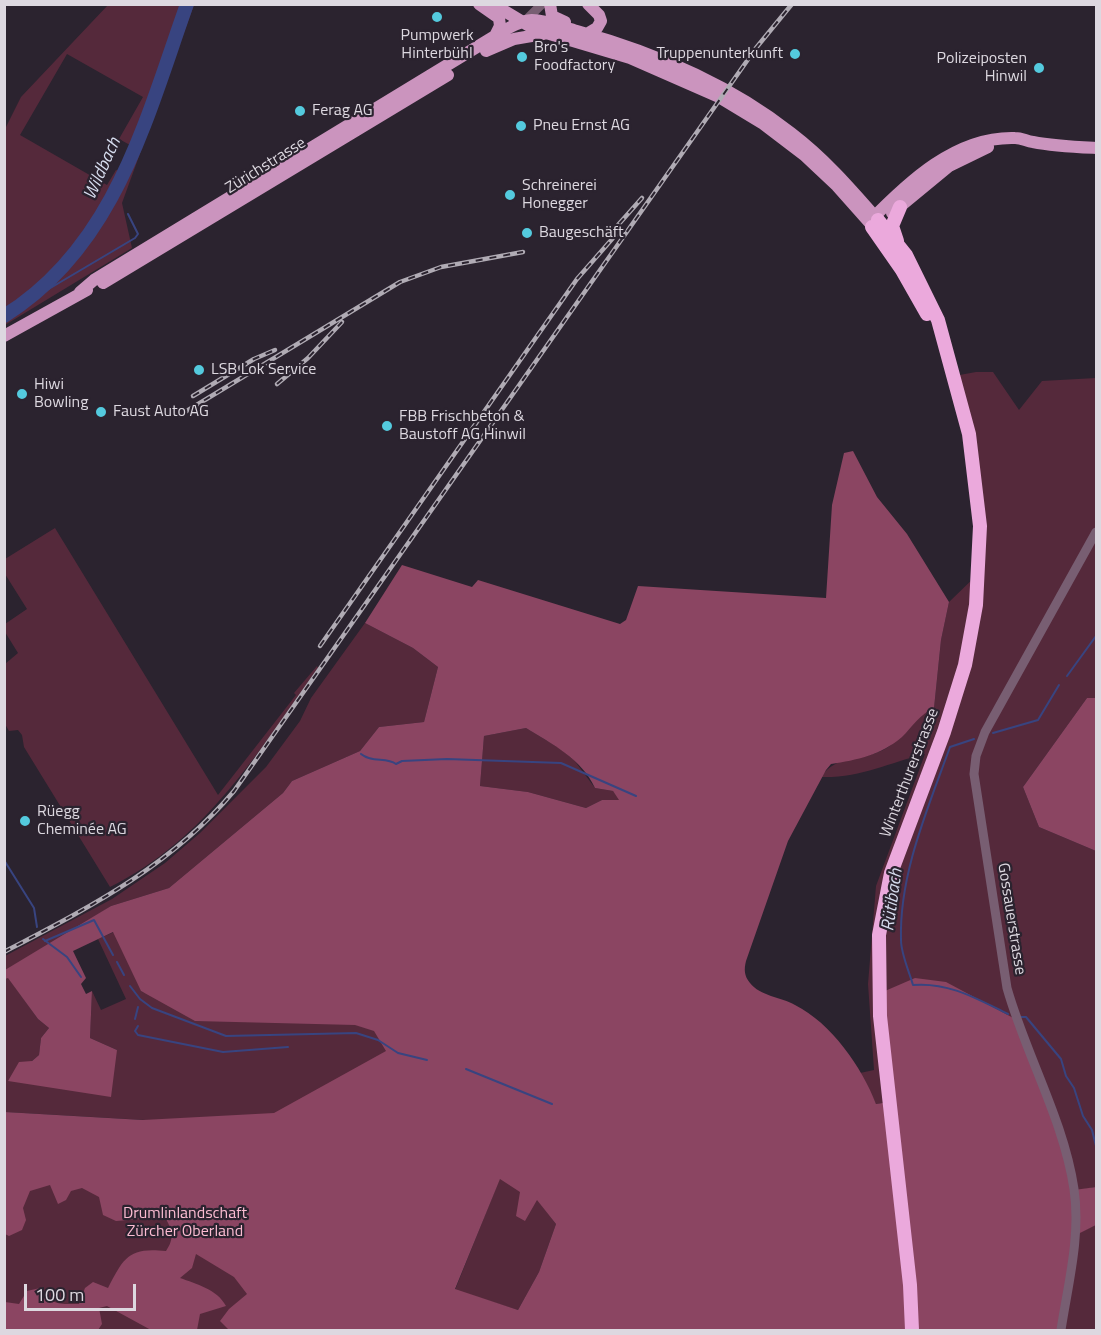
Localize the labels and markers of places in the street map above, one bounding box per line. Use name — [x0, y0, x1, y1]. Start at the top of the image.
marker: Pumpwerk Hinterbühl — [430, 10, 444, 24]
place label: Pumpwerk Hinterbühl — [400, 26, 474, 64]
place label: Bro's Foodfactory — [534, 38, 615, 76]
place label: Truppenunterkunft — [656, 44, 783, 64]
marker: Truppenunterkunft — [788, 47, 802, 61]
place label: Polizeiposten Hinwil — [937, 49, 1027, 87]
marker: Bro's Foodfactory — [515, 50, 529, 64]
marker: Polizeiposten Hinwil — [1032, 61, 1046, 75]
place label: Ferag AG — [312, 101, 373, 121]
marker: Ferag AG — [293, 104, 307, 118]
place label: Pneu Ernst AG — [533, 116, 630, 136]
marker: Pneu Ernst AG — [514, 119, 528, 133]
place label: Schreinerei Honegger — [522, 176, 597, 214]
marker: Schreinerei Honegger — [503, 188, 517, 202]
place label: Baugeschäft — [539, 223, 624, 243]
marker: Baugeschäft — [520, 226, 534, 240]
place label: LSB Lok Service — [211, 360, 316, 380]
marker: LSB Lok Service — [192, 363, 206, 377]
place label: Hiwi Bowling — [34, 375, 88, 413]
marker: Hiwi Bowling — [15, 387, 29, 401]
place label: Faust Auto AG — [113, 402, 209, 422]
marker: Faust Auto AG — [94, 405, 108, 419]
place label: FBB Frischbeton & Baustoff AG Hinwil — [399, 407, 526, 445]
marker: FBB Frischbeton & Baustoff AG Hinwil — [380, 419, 394, 433]
place label: Rüegg Cheminée AG — [37, 802, 127, 840]
marker: Rüegg Cheminée AG — [18, 814, 32, 828]

